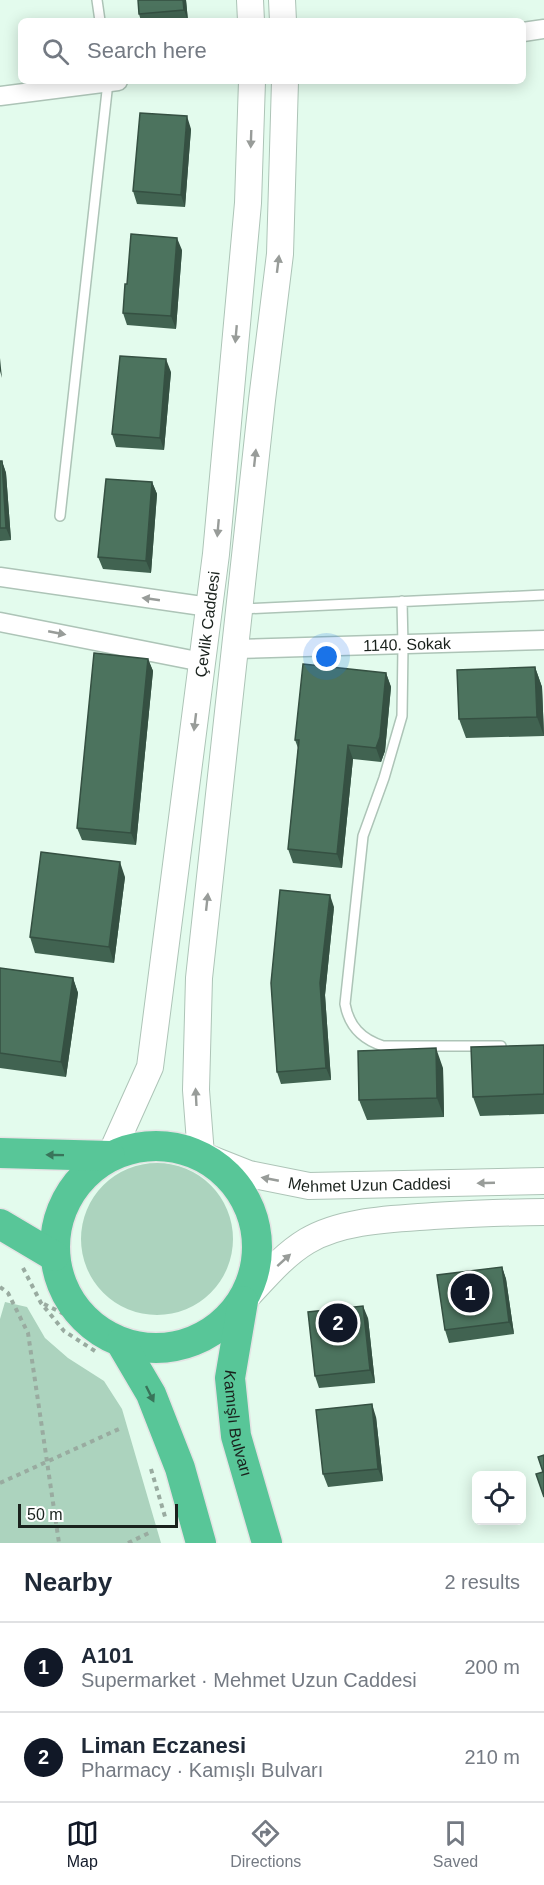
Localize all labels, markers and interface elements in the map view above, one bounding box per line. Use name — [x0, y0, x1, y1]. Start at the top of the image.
search box — [18, 18, 526, 84]
icon: search — [39, 35, 72, 68]
text: Search here — [87, 38, 207, 63]
one-way arrow — [246, 130, 255, 149]
one-way arrow — [274, 255, 283, 274]
one-way arrow — [231, 324, 241, 343]
one-way arrow — [251, 448, 260, 467]
one-way arrow — [213, 519, 223, 538]
street label: Çevlik Caddesi — [192, 570, 223, 678]
one-way arrow — [142, 594, 161, 603]
one-way arrow — [48, 629, 67, 639]
street label: 1140. Sokak — [363, 635, 452, 654]
your location — [312, 642, 341, 671]
one-way arrow — [190, 712, 199, 731]
one-way arrow — [202, 893, 212, 912]
one-way arrow — [192, 1087, 201, 1106]
one-way arrow — [45, 1150, 64, 1160]
one-way arrow — [261, 1174, 280, 1183]
street label: Mehmet Uzun Caddesi — [287, 1174, 451, 1195]
one-way arrow — [476, 1178, 495, 1188]
one-way arrow — [276, 1253, 292, 1266]
pin: 1 — [450, 1270, 490, 1316]
pin: 2 — [318, 1300, 358, 1346]
street label: Kamışlı Bulvarı — [221, 1369, 255, 1478]
one-way arrow — [145, 1385, 155, 1402]
map controls — [472, 1471, 526, 1525]
button: locate — [472, 1471, 526, 1525]
scale bar — [18, 1501, 178, 1528]
text: 50 m — [27, 1506, 63, 1523]
text: Nearby — [24, 1567, 112, 1597]
text: 2 results — [444, 1571, 520, 1593]
text: A101 — [81, 1643, 134, 1668]
text: 1 — [38, 1656, 49, 1678]
text: 200 m — [464, 1656, 520, 1678]
text: Supermarket · Mehmet Uzun Caddesi — [81, 1669, 417, 1691]
text: Liman Eczanesi — [81, 1733, 246, 1758]
text: 2 — [38, 1746, 49, 1768]
text: 210 m — [464, 1746, 520, 1768]
text: Pharmacy · Kamışlı Bulvarı — [81, 1759, 323, 1781]
tab: Map — [66, 1817, 99, 1871]
tab: Directions — [230, 1817, 301, 1871]
tab: Saved — [433, 1817, 478, 1871]

